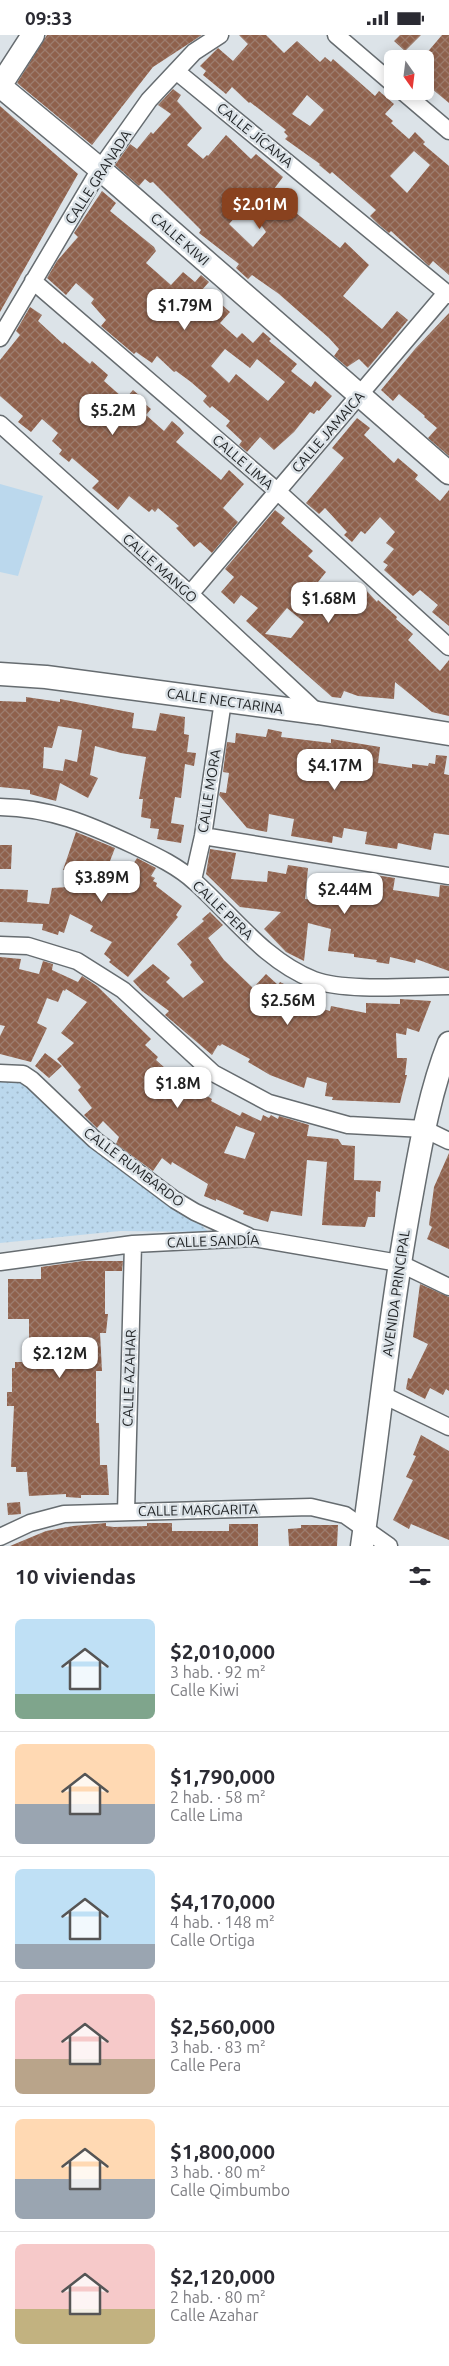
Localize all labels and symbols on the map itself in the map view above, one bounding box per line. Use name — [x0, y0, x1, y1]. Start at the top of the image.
north arrow — [384, 50, 434, 100]
street label: CALLE JÍCAMA — [214, 99, 297, 171]
street label: CALLE GRANADA — [62, 127, 134, 227]
pin: $2.01M — [219, 187, 301, 230]
street label: CALLE KIWI — [148, 209, 212, 269]
pin: $1.79M — [144, 289, 226, 331]
street label: CALLE JAMAICA — [288, 388, 368, 476]
pin: $5.2M — [78, 393, 148, 436]
street label: CALLE LIMA — [209, 431, 277, 493]
street label: CALLE MANGO — [119, 530, 201, 606]
pin: $1.68M — [288, 581, 370, 624]
street label: CALLE NECTARINA — [166, 685, 284, 717]
street label: CALLE MORA — [194, 748, 224, 834]
pin: $4.17M — [294, 749, 376, 791]
pin: $3.89M — [61, 861, 143, 903]
pin: $2.44M — [304, 873, 386, 915]
street label: CALLE PERA — [189, 877, 257, 943]
pin: $2.56M — [247, 983, 329, 1026]
pin: $1.8M — [143, 1067, 213, 1109]
street label: CALLE RUMBARDO — [81, 1124, 187, 1210]
street label: AVENIDA PRINCIPAL — [379, 1229, 413, 1357]
street label: CALLE SANDÍA — [167, 1230, 259, 1251]
street label: CALLE AZAHAR — [119, 1329, 139, 1427]
pin: $2.12M — [19, 1337, 101, 1379]
street label: CALLE MARGARITA — [138, 1501, 258, 1519]

